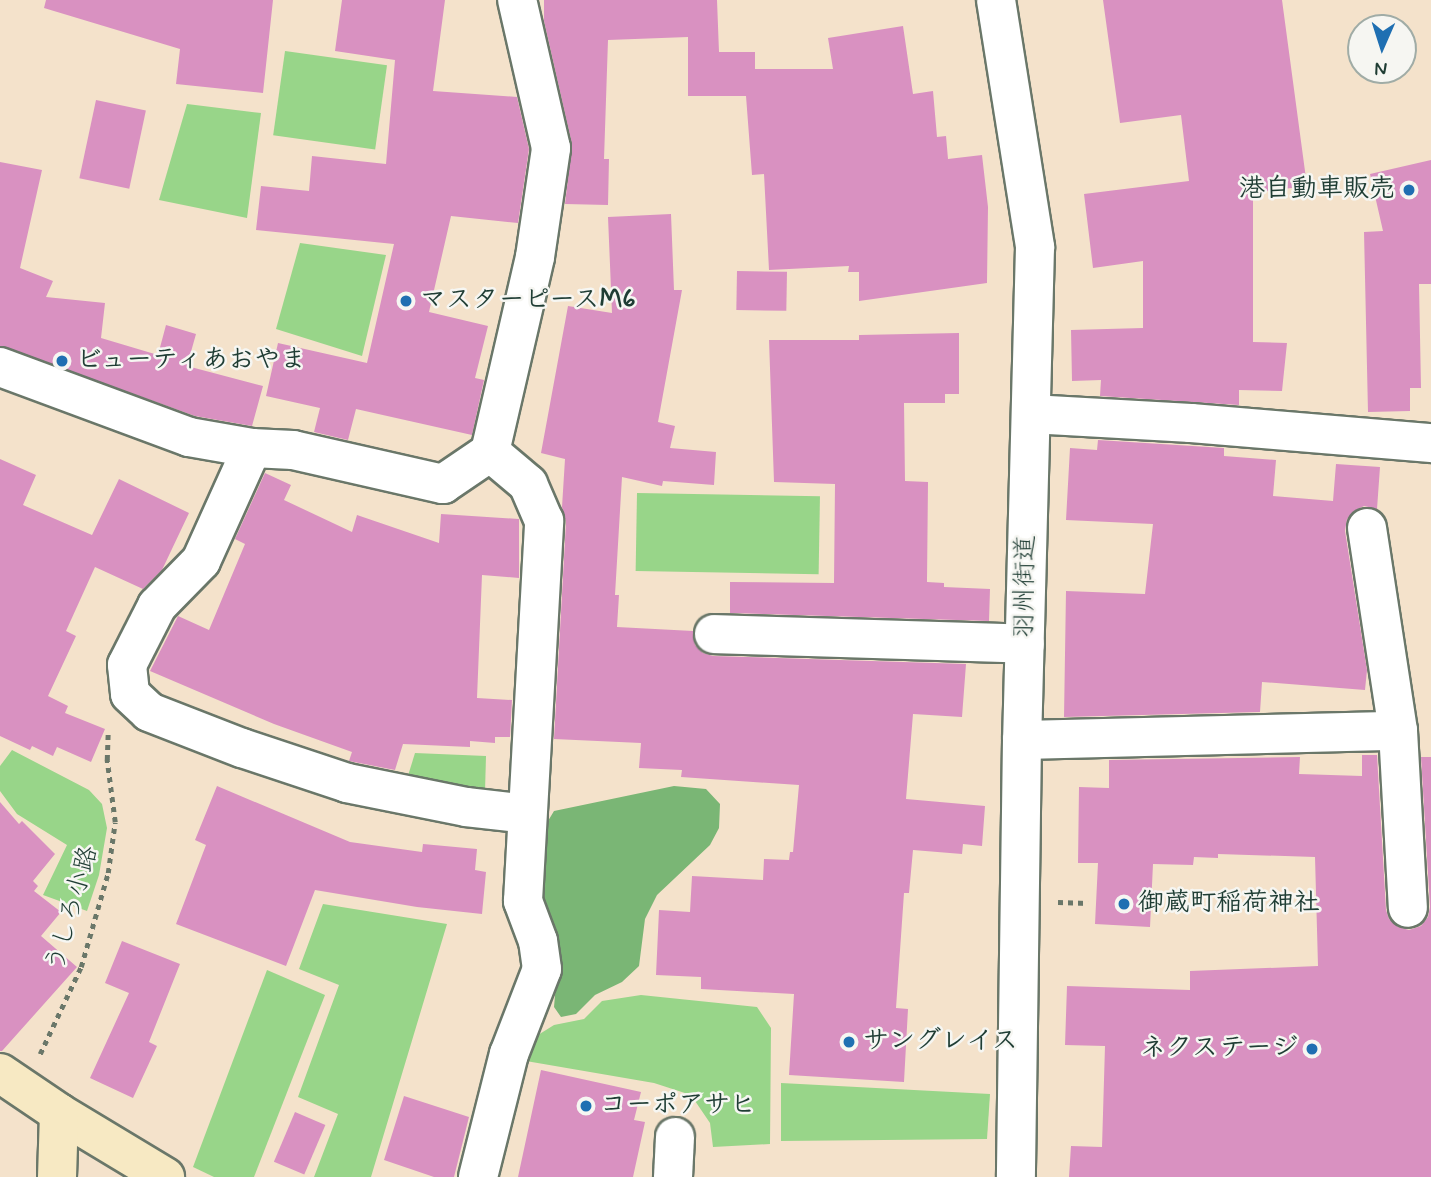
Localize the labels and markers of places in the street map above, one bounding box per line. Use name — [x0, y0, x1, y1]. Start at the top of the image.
place label: 港自動車販売 — [1239, 174, 1395, 206]
marker: 港自動車販売 — [1401, 182, 1417, 198]
place label: マスターピースM6 — [420, 285, 637, 317]
marker: マスターピースM6 — [398, 293, 414, 309]
place label: ビューティあおやま — [76, 345, 309, 377]
marker: ビューティあおやま — [54, 353, 70, 369]
place label: 御蔵町稲荷神社 — [1138, 888, 1320, 920]
marker: 御蔵町稲荷神社 — [1116, 896, 1132, 912]
place label: サングレイス — [863, 1026, 1019, 1058]
place label: ネクステージ — [1142, 1033, 1298, 1065]
marker: サングレイス — [841, 1034, 857, 1050]
marker: ネクステージ — [1304, 1041, 1320, 1057]
place label: コーポアサヒ — [600, 1090, 756, 1122]
marker: コーポアサヒ — [578, 1098, 594, 1114]

